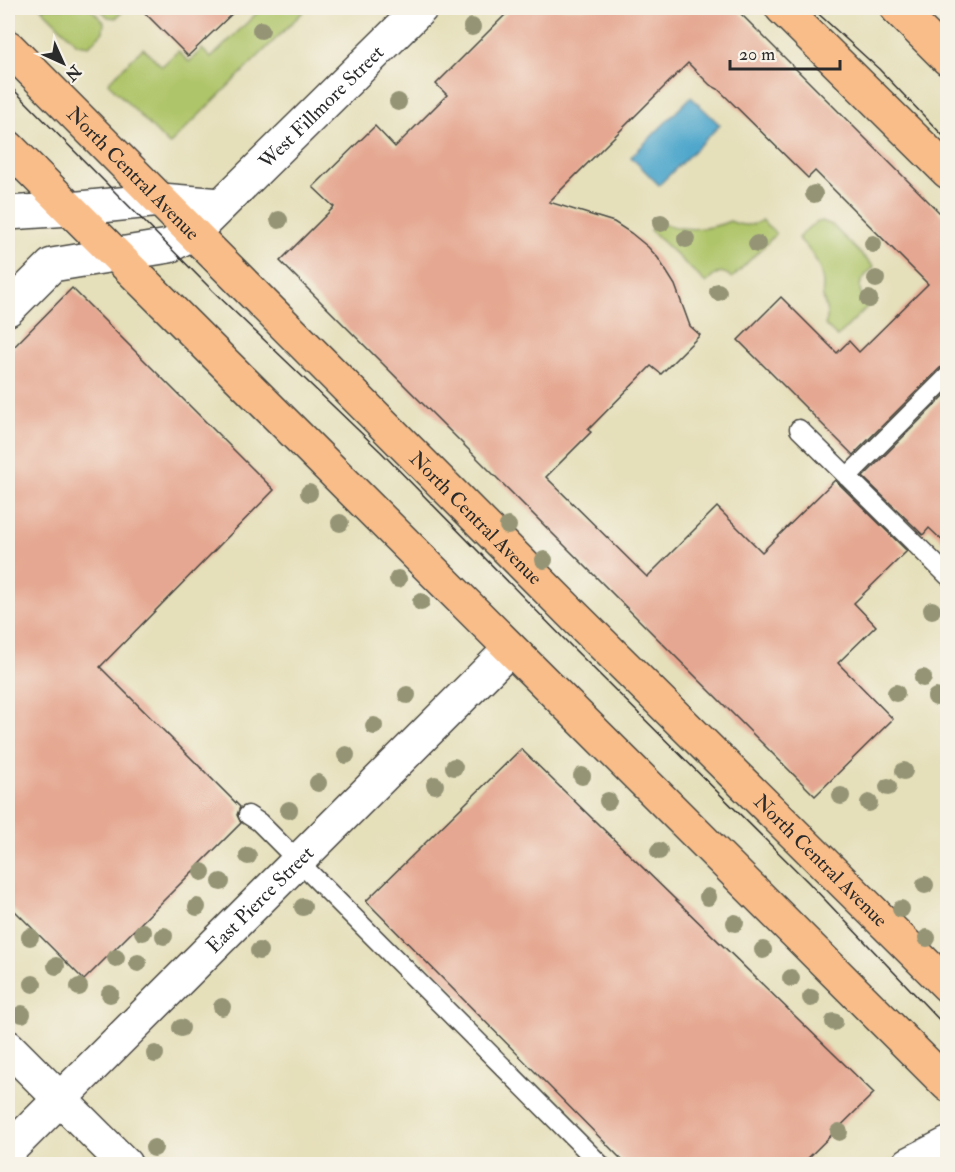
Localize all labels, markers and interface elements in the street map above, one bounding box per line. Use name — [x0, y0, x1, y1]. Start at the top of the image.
north arrow — [33, 33, 93, 93]
scale bar — [730, 33, 840, 71]
street label: West Fillmore Street — [253, 39, 390, 175]
text: 20 m — [739, 43, 775, 66]
text: N — [60, 60, 86, 86]
street label: North Central Avenue — [61, 101, 205, 246]
street label: North Central Avenue — [404, 446, 548, 590]
street label: North Central Avenue — [748, 789, 893, 932]
street label: East Pierce Street — [201, 840, 319, 959]

